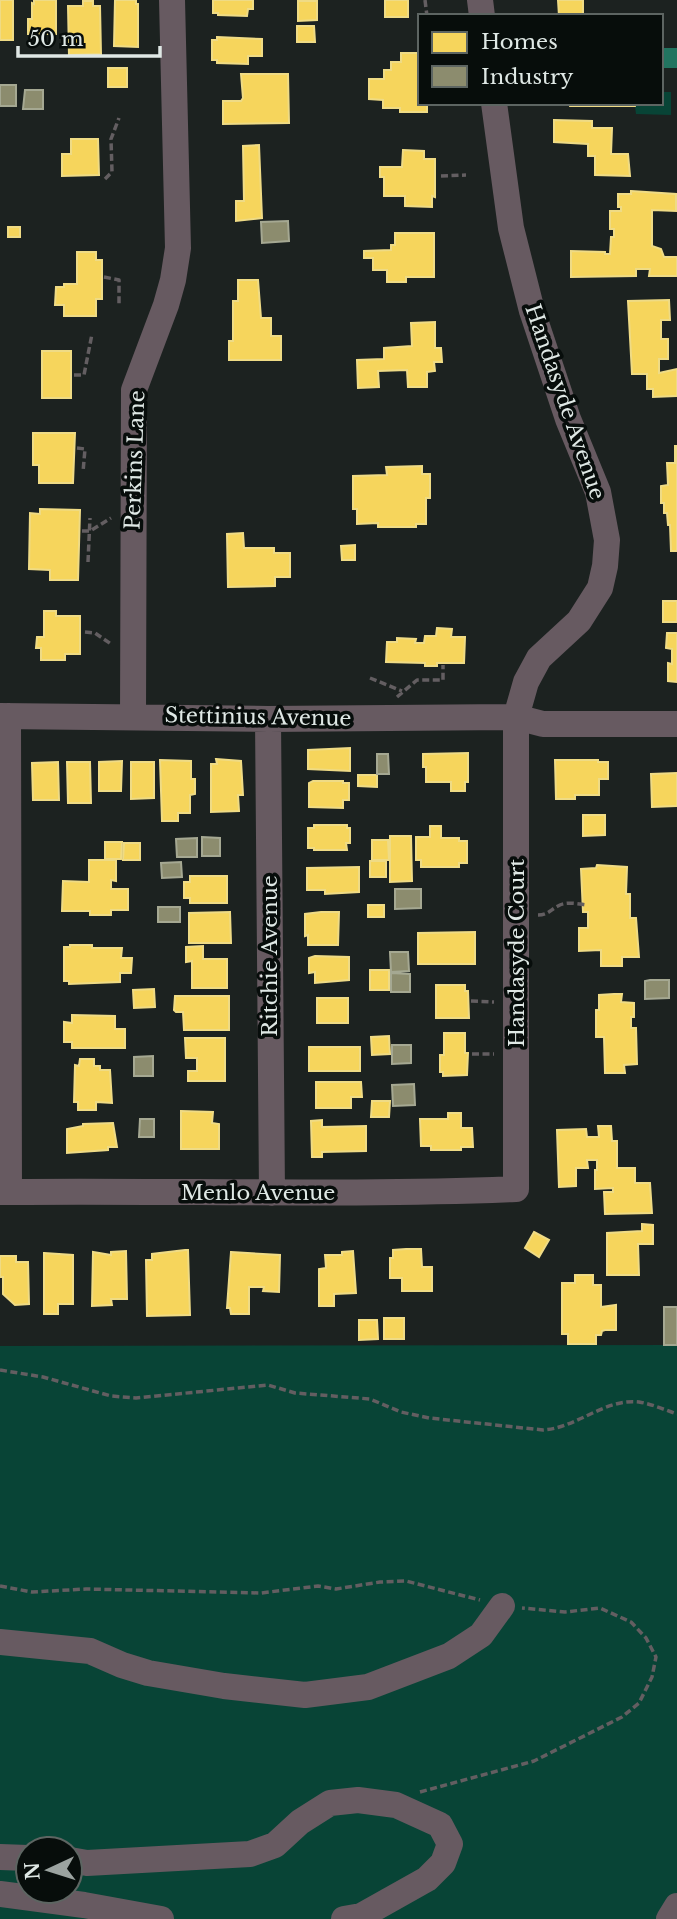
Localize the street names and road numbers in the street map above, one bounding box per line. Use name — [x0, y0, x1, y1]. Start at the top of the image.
street label: Handasyde Avenue — [519, 301, 611, 503]
street label: Perkins Lane — [120, 390, 150, 530]
street label: Stettinius Avenue — [164, 702, 352, 732]
street label: Handasyde Court — [504, 859, 530, 1047]
street label: Ritchie Avenue — [257, 875, 283, 1037]
street label: Menlo Avenue — [181, 1180, 335, 1206]

